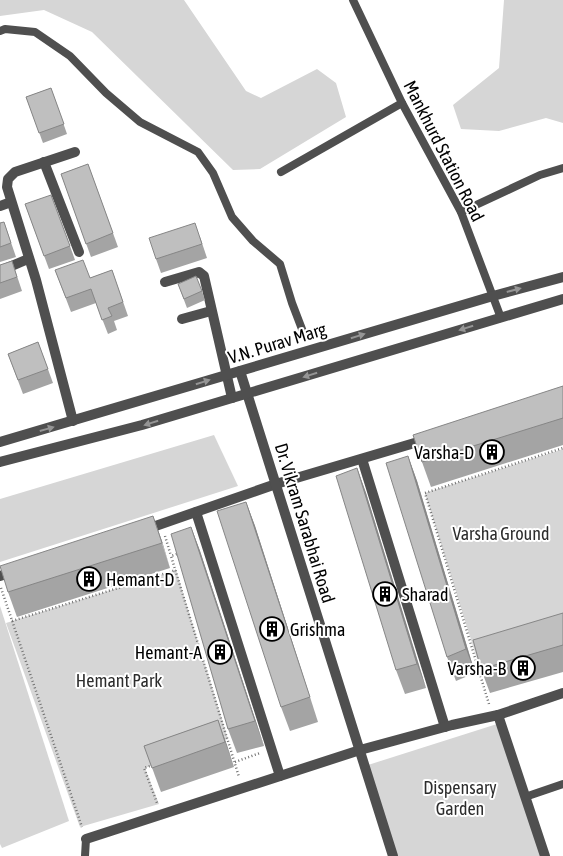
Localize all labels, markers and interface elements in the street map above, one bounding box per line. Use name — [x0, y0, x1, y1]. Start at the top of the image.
street label: Mankhurd Station Road — [399, 77, 489, 225]
one-way arrow — [507, 286, 522, 294]
street label: V.N. Purav Marg — [226, 318, 329, 368]
one-way arrow — [458, 325, 473, 333]
one-way arrow — [351, 331, 366, 339]
one-way arrow — [303, 371, 318, 379]
one-way arrow — [195, 378, 210, 386]
one-way arrow — [143, 419, 158, 427]
one-way arrow — [39, 424, 54, 432]
building icon: Varsha-D — [479, 439, 505, 465]
street label: Dr. Vikram Sarabhai Road — [271, 441, 339, 605]
place label: Varsha-D — [414, 442, 474, 463]
park label: Varsha Ground — [452, 523, 550, 544]
building icon: Hemant-D — [76, 566, 102, 592]
place label: Hemant-D — [106, 569, 174, 590]
building icon: Sharad — [372, 581, 398, 607]
place label: Sharad — [402, 584, 449, 605]
building icon: Grishma — [259, 616, 285, 642]
place label: Grishma — [290, 619, 345, 640]
building icon: Hemant-A — [207, 639, 233, 665]
place label: Hemant-A — [135, 642, 202, 663]
building icon: Varsha-B — [510, 655, 536, 681]
place label: Varsha-B — [448, 658, 506, 679]
park label: Hemant Park — [76, 670, 162, 691]
park label: Dispensary Garden — [423, 777, 497, 819]

